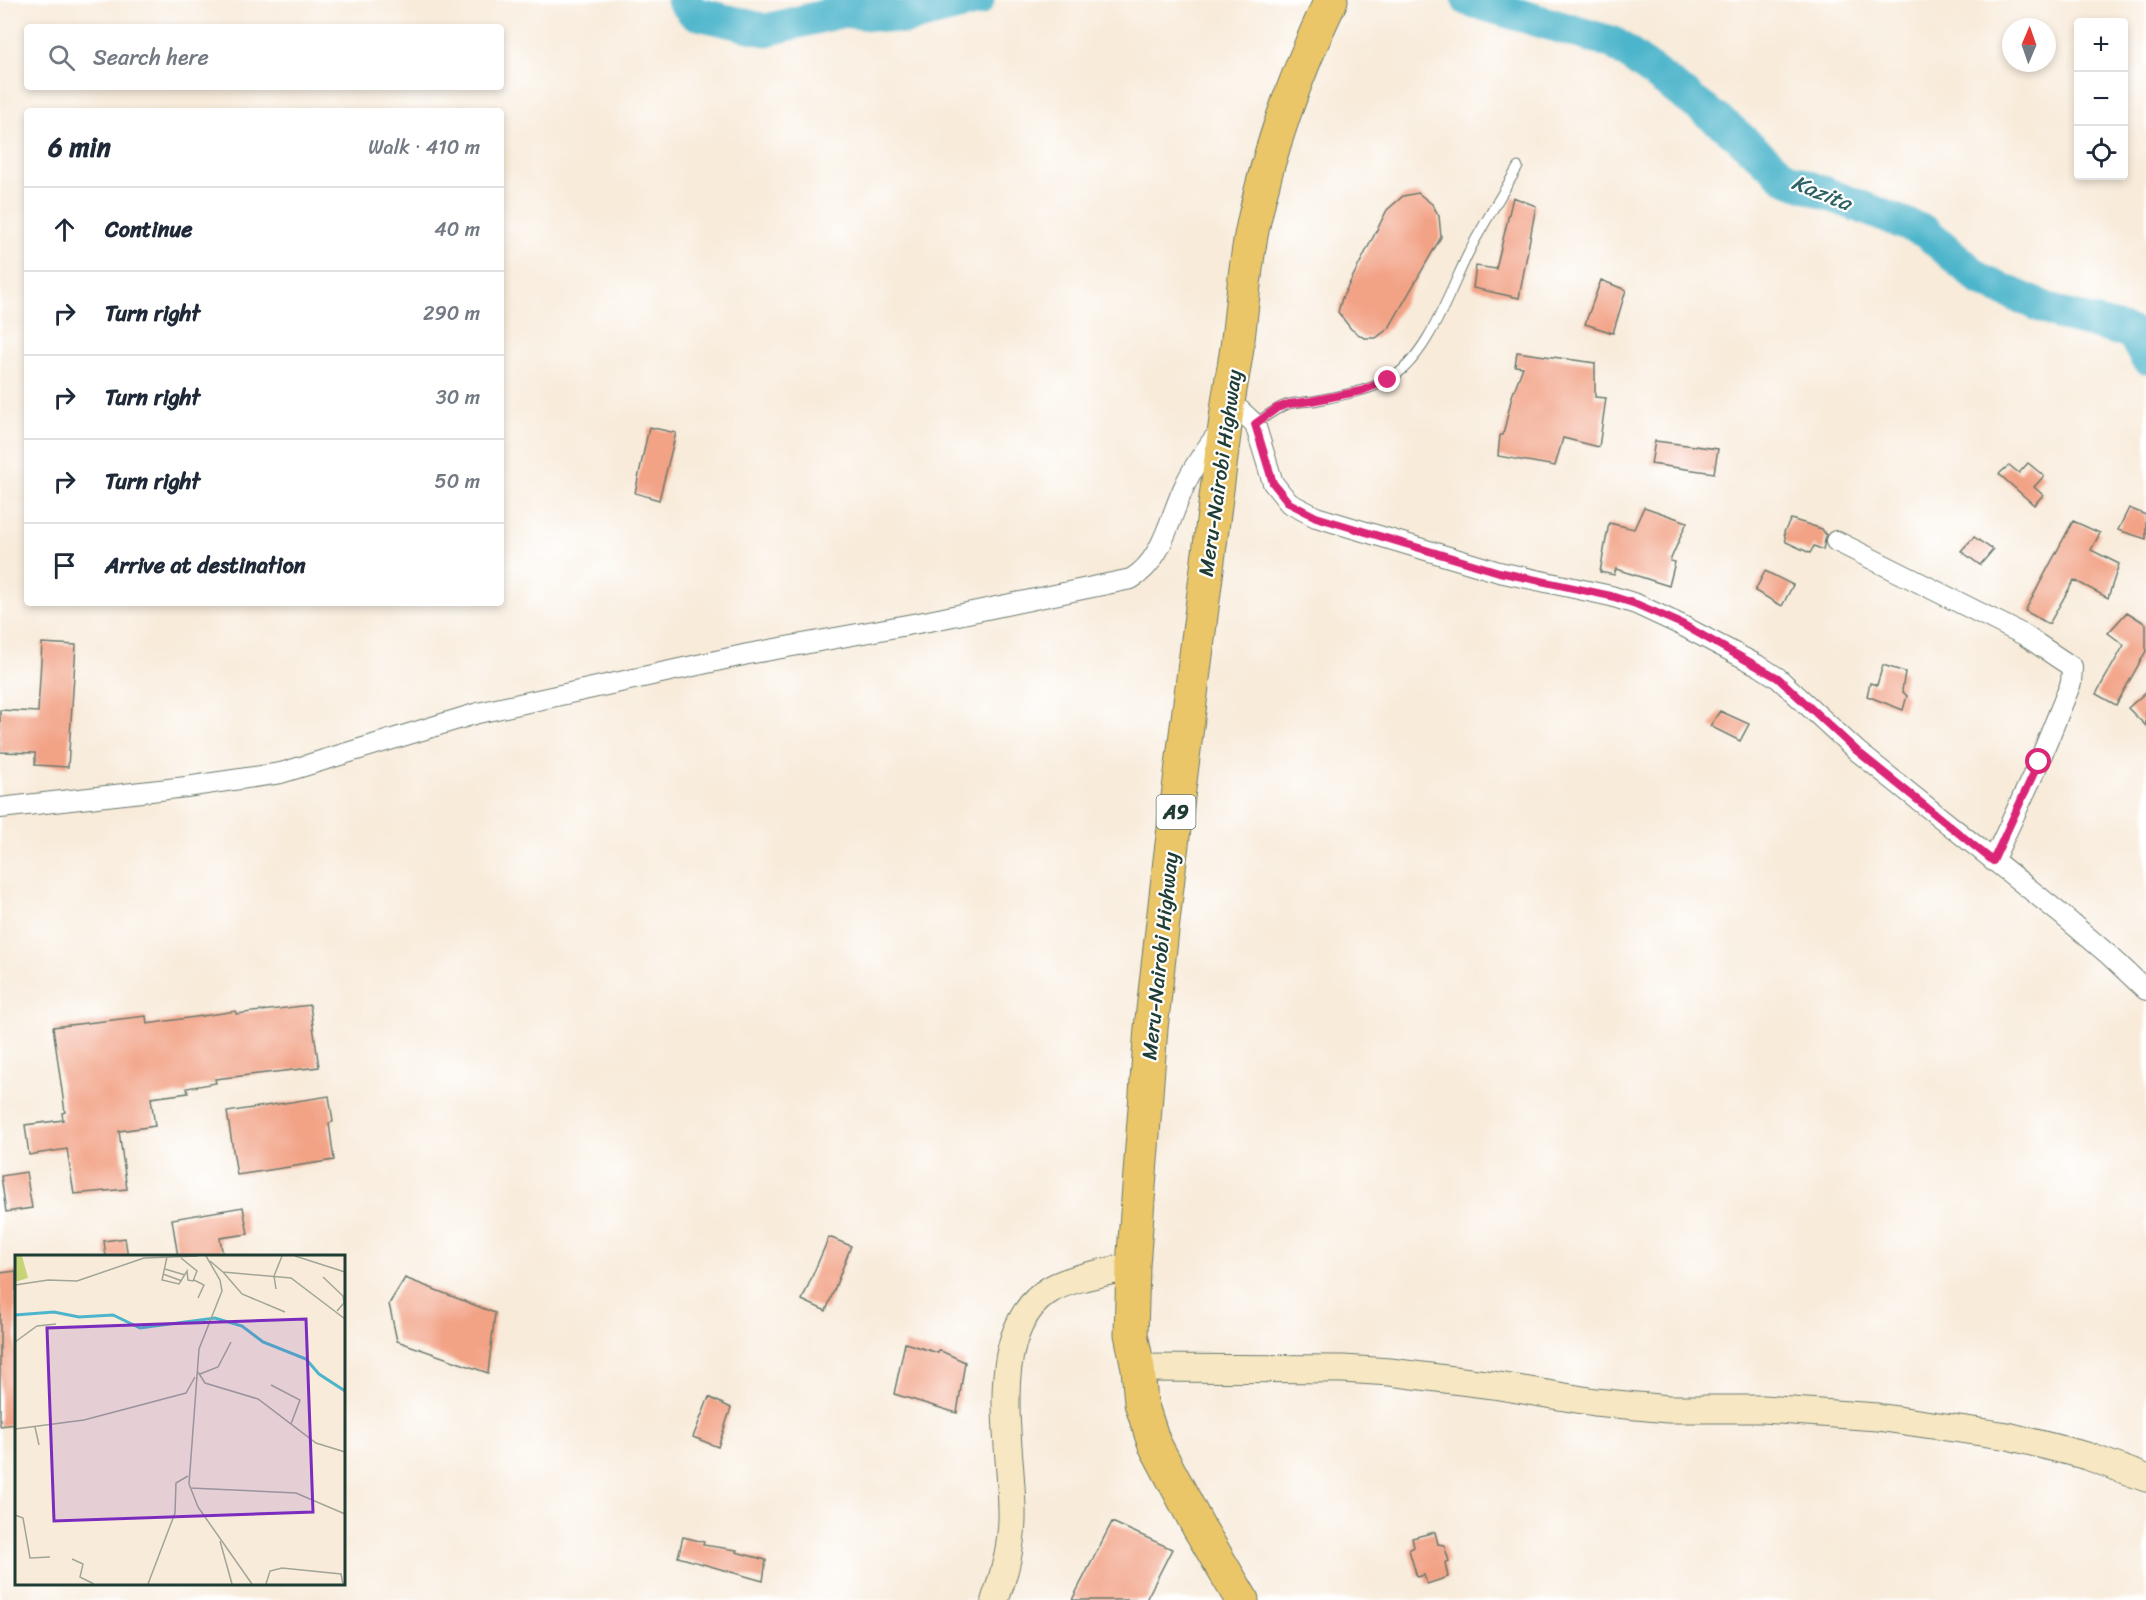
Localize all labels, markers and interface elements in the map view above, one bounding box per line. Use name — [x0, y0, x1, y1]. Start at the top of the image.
north arrow — [2002, 18, 2056, 72]
map controls — [2074, 18, 2128, 180]
button: + — [2074, 18, 2128, 72]
search box — [24, 24, 504, 90]
text: Search here — [93, 38, 209, 77]
icon: search — [45, 41, 78, 74]
button: − — [2074, 72, 2128, 126]
text: 6 min — [48, 124, 111, 170]
button: locate — [2074, 126, 2128, 180]
text: Walk · 410 m — [368, 130, 480, 165]
water label: Kazita — [1786, 163, 1859, 223]
text: Continue — [105, 210, 193, 249]
text: 40 m — [434, 212, 480, 247]
icon: ahead — [48, 213, 81, 246]
text: Turn right — [105, 294, 200, 333]
text: 290 m — [423, 296, 480, 331]
icon: right — [48, 297, 81, 330]
route end — [1374, 366, 1400, 392]
street label: Meru-Nairobi Highway — [1187, 367, 1253, 579]
text: Turn right — [105, 378, 200, 417]
text: 30 m — [436, 380, 480, 415]
icon: right — [48, 381, 81, 414]
text: Turn right — [105, 462, 200, 501]
text: 50 m — [435, 464, 480, 499]
icon: right — [48, 465, 81, 498]
text: Arrive at destination — [105, 546, 306, 585]
icon: arrive — [48, 549, 81, 582]
route start — [2025, 748, 2051, 774]
road number: A9 — [1156, 795, 1196, 829]
street label: Meru-Nairobi Highway — [1130, 850, 1190, 1062]
inset map — [15, 1255, 345, 1585]

